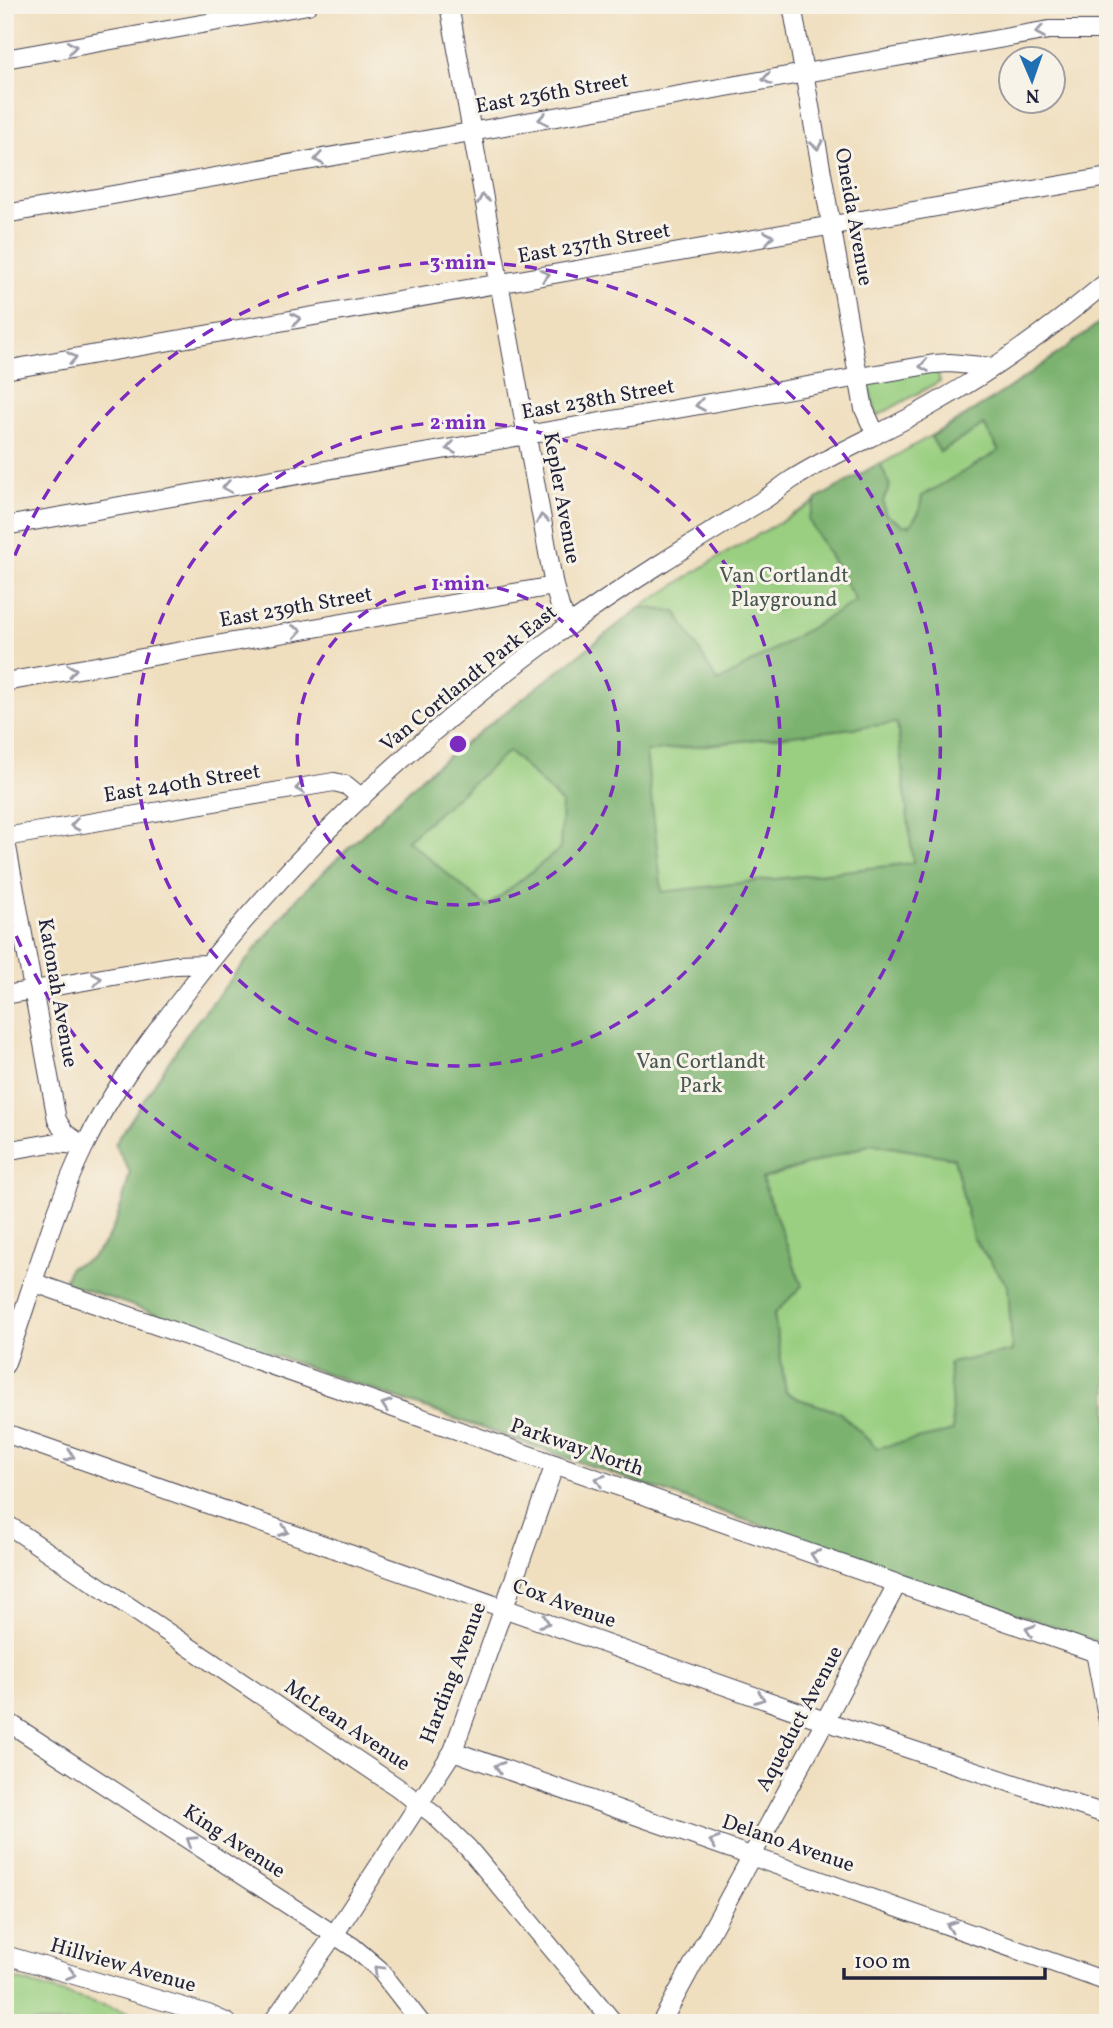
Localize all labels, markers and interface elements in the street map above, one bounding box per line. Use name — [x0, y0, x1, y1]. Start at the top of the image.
one-way arrow — [1034, 24, 1046, 39]
one-way arrow — [67, 40, 78, 55]
north arrow — [998, 46, 1068, 116]
street label: East 236th Street — [473, 66, 631, 122]
one-way arrow — [761, 71, 773, 86]
text: N — [1025, 82, 1040, 108]
one-way arrow — [537, 111, 549, 126]
one-way arrow — [809, 139, 824, 151]
street label: Oneida Avenue — [827, 146, 879, 288]
one-way arrow — [313, 151, 325, 166]
one-way arrow — [476, 193, 491, 205]
street label: East 237th Street — [515, 216, 673, 272]
one-way arrow — [763, 230, 775, 245]
text: 3 min — [430, 249, 486, 278]
one-way arrow — [539, 268, 551, 283]
one-way arrow — [290, 312, 302, 327]
one-way arrow — [66, 352, 78, 367]
one-way arrow — [918, 358, 930, 373]
street label: East 238th Street — [519, 372, 677, 428]
one-way arrow — [694, 397, 706, 412]
text: 2 min — [430, 409, 486, 438]
street label: Kepler Avenue — [535, 430, 587, 566]
one-way arrow — [446, 440, 457, 455]
one-way arrow — [221, 479, 233, 494]
one-way arrow — [535, 513, 550, 525]
park label: Van Cortlandt Playground — [719, 562, 849, 615]
text: 1 min — [431, 570, 485, 599]
street label: East 239th Street — [217, 580, 375, 636]
street label: Van Cortlandt Park East — [374, 599, 564, 759]
one-way arrow — [291, 624, 303, 639]
one-way arrow — [67, 663, 78, 678]
centre of rings — [446, 732, 470, 756]
street label: East 240th Street — [102, 757, 262, 811]
one-way arrow — [294, 779, 306, 794]
one-way arrow — [69, 817, 81, 832]
street label: Katonah Avenue — [30, 916, 84, 1070]
one-way arrow — [91, 972, 102, 987]
park label: Van Cortlandt Park — [636, 1048, 766, 1101]
one-way arrow — [380, 1399, 392, 1413]
street label: Parkway North — [506, 1412, 648, 1484]
one-way arrow — [63, 1448, 75, 1462]
one-way arrow — [595, 1474, 607, 1488]
one-way arrow — [278, 1523, 290, 1537]
one-way arrow — [810, 1549, 822, 1563]
street label: Cox Avenue — [508, 1572, 620, 1636]
street label: Harding Avenue — [414, 1598, 494, 1748]
one-way arrow — [539, 1614, 551, 1628]
one-way arrow — [1024, 1624, 1037, 1638]
street label: Aqueduct Avenue — [749, 1641, 851, 1797]
street label: McLean Avenue — [278, 1673, 416, 1779]
one-way arrow — [753, 1690, 765, 1704]
one-way arrow — [493, 1761, 505, 1775]
street label: King Avenue — [177, 1798, 291, 1886]
street label: Delano Avenue — [718, 1808, 858, 1880]
one-way arrow — [708, 1836, 720, 1850]
one-way arrow — [186, 1837, 199, 1850]
one-way arrow — [946, 1920, 958, 1934]
street label: Hillview Avenue — [47, 1931, 199, 2001]
scale bar — [844, 1937, 1045, 1981]
text: 100 m — [854, 1948, 911, 1977]
one-way arrow — [373, 1965, 386, 1978]
one-way arrow — [65, 1966, 77, 1981]

